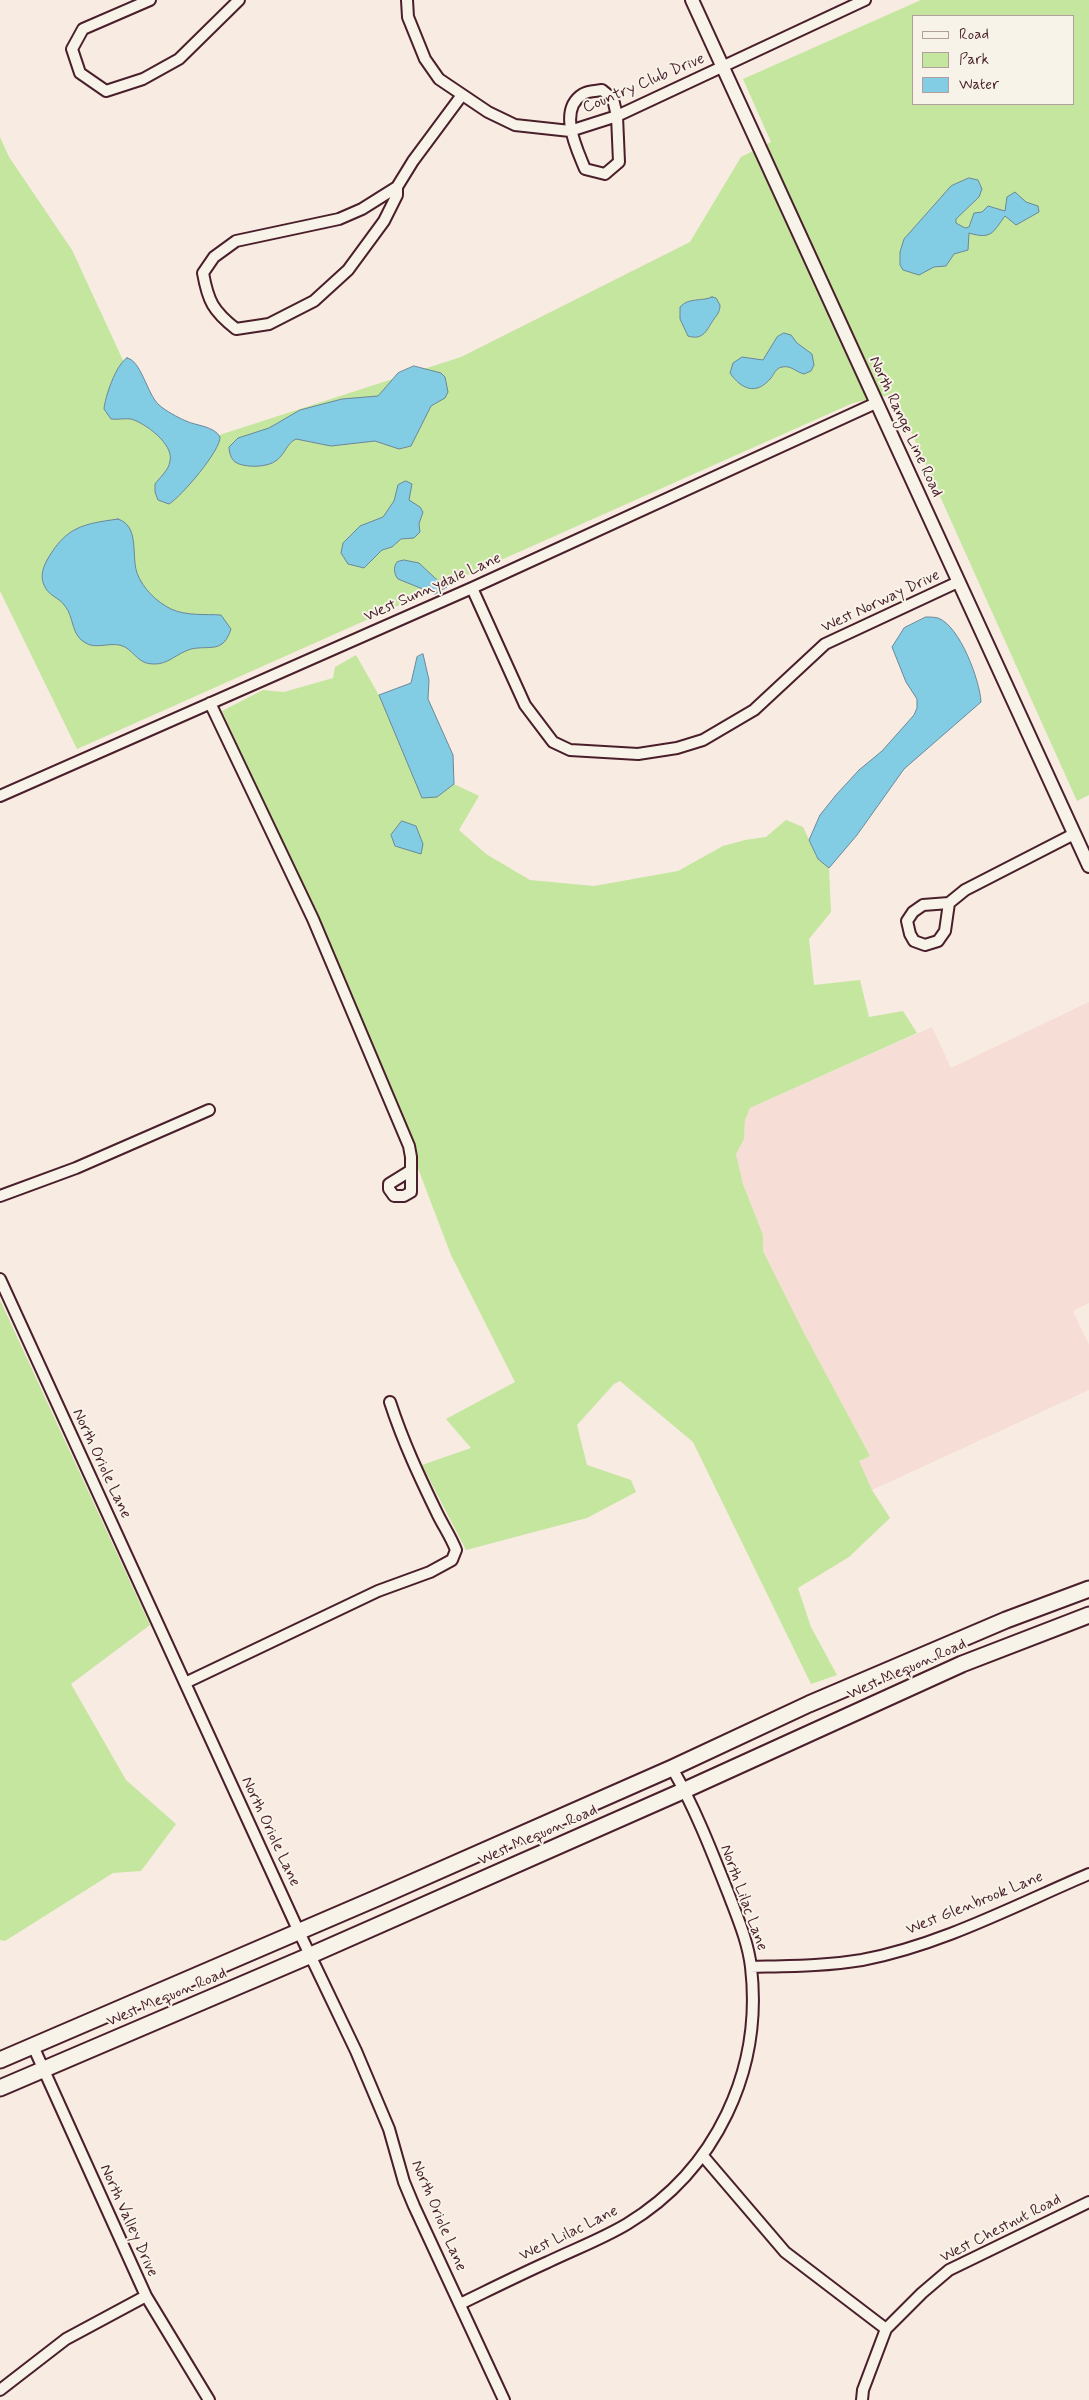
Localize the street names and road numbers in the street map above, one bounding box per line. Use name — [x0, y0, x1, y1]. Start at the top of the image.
street label: Country Club Drive — [580, 50, 708, 118]
street label: North Range Line Road — [864, 353, 946, 501]
street label: West Sunnydale Lane — [362, 549, 504, 627]
street label: West Norway Drive — [819, 566, 943, 638]
street label: North Oriole Lane — [67, 1406, 135, 1522]
street label: West Mequon Road — [844, 1635, 970, 1705]
street label: North Oriole Lane — [236, 1774, 304, 1890]
street label: West Mequon Road — [475, 1801, 601, 1871]
street label: North Lilac Lane — [715, 1842, 771, 1954]
street label: West Glenbrook Lane — [904, 1868, 1046, 1940]
street label: West Mequon Road — [104, 1964, 230, 2032]
street label: North Oriole Lane — [406, 2158, 470, 2274]
street label: North Valley Drive — [95, 2162, 161, 2280]
street label: West Chestnut Road — [937, 2190, 1065, 2268]
street label: West Lilac Lane — [517, 2202, 621, 2266]

